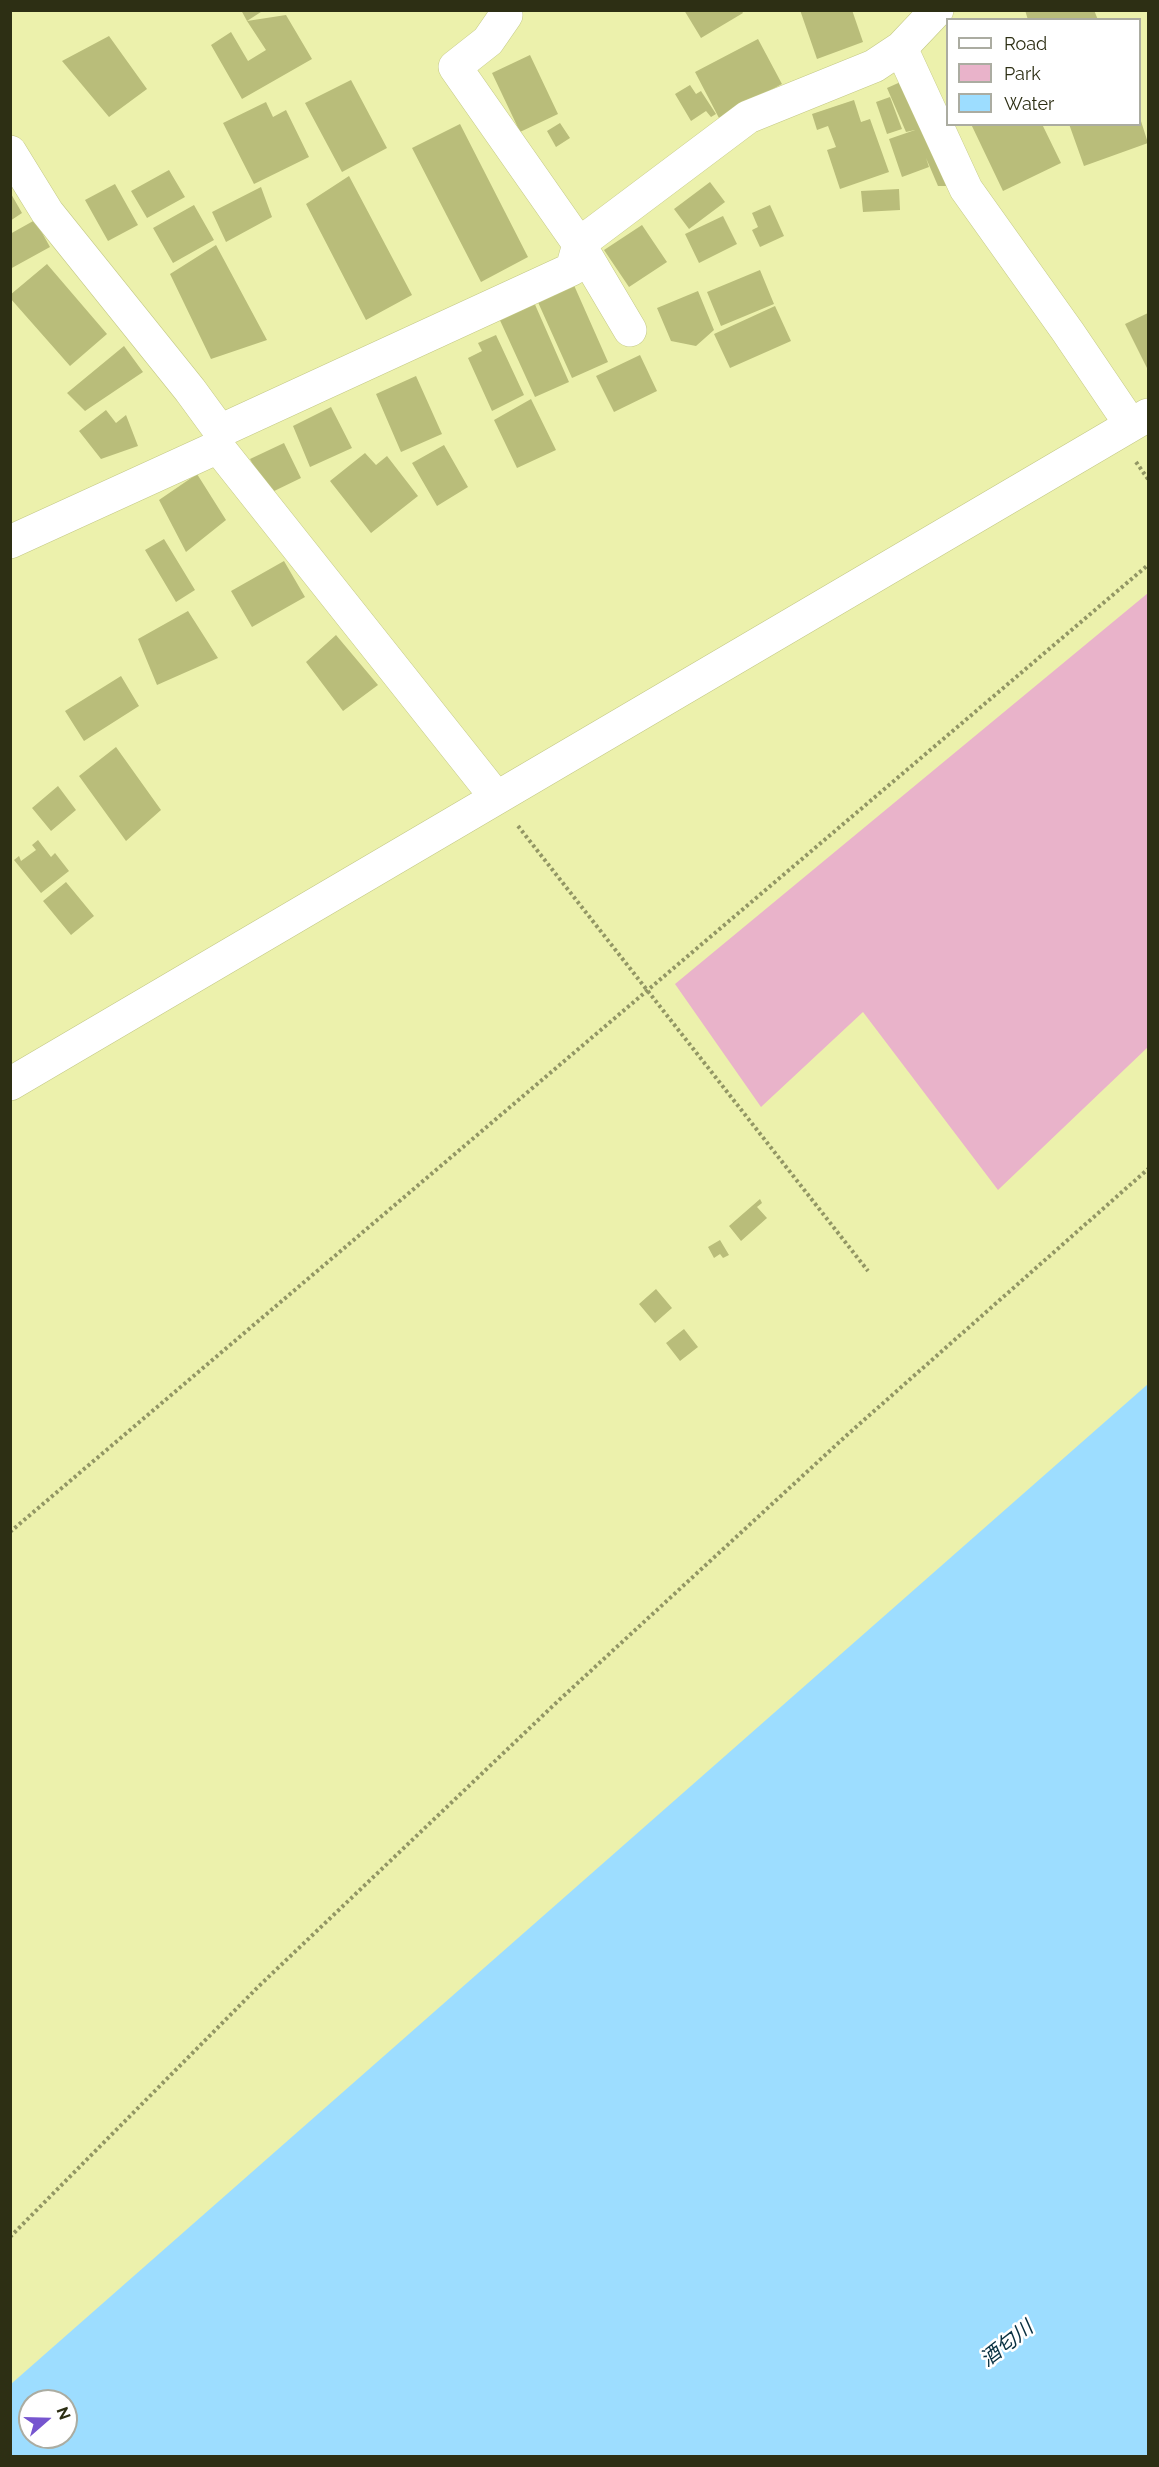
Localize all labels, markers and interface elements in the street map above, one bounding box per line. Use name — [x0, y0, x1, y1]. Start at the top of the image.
legend — [946, 18, 1141, 126]
text: Road — [1004, 33, 1047, 54]
text: Park — [1004, 63, 1041, 84]
text: Water — [1004, 93, 1054, 114]
water label: 酒匂川 — [976, 2316, 1038, 2372]
north arrow — [18, 2389, 78, 2449]
text: N — [52, 2404, 75, 2422]

